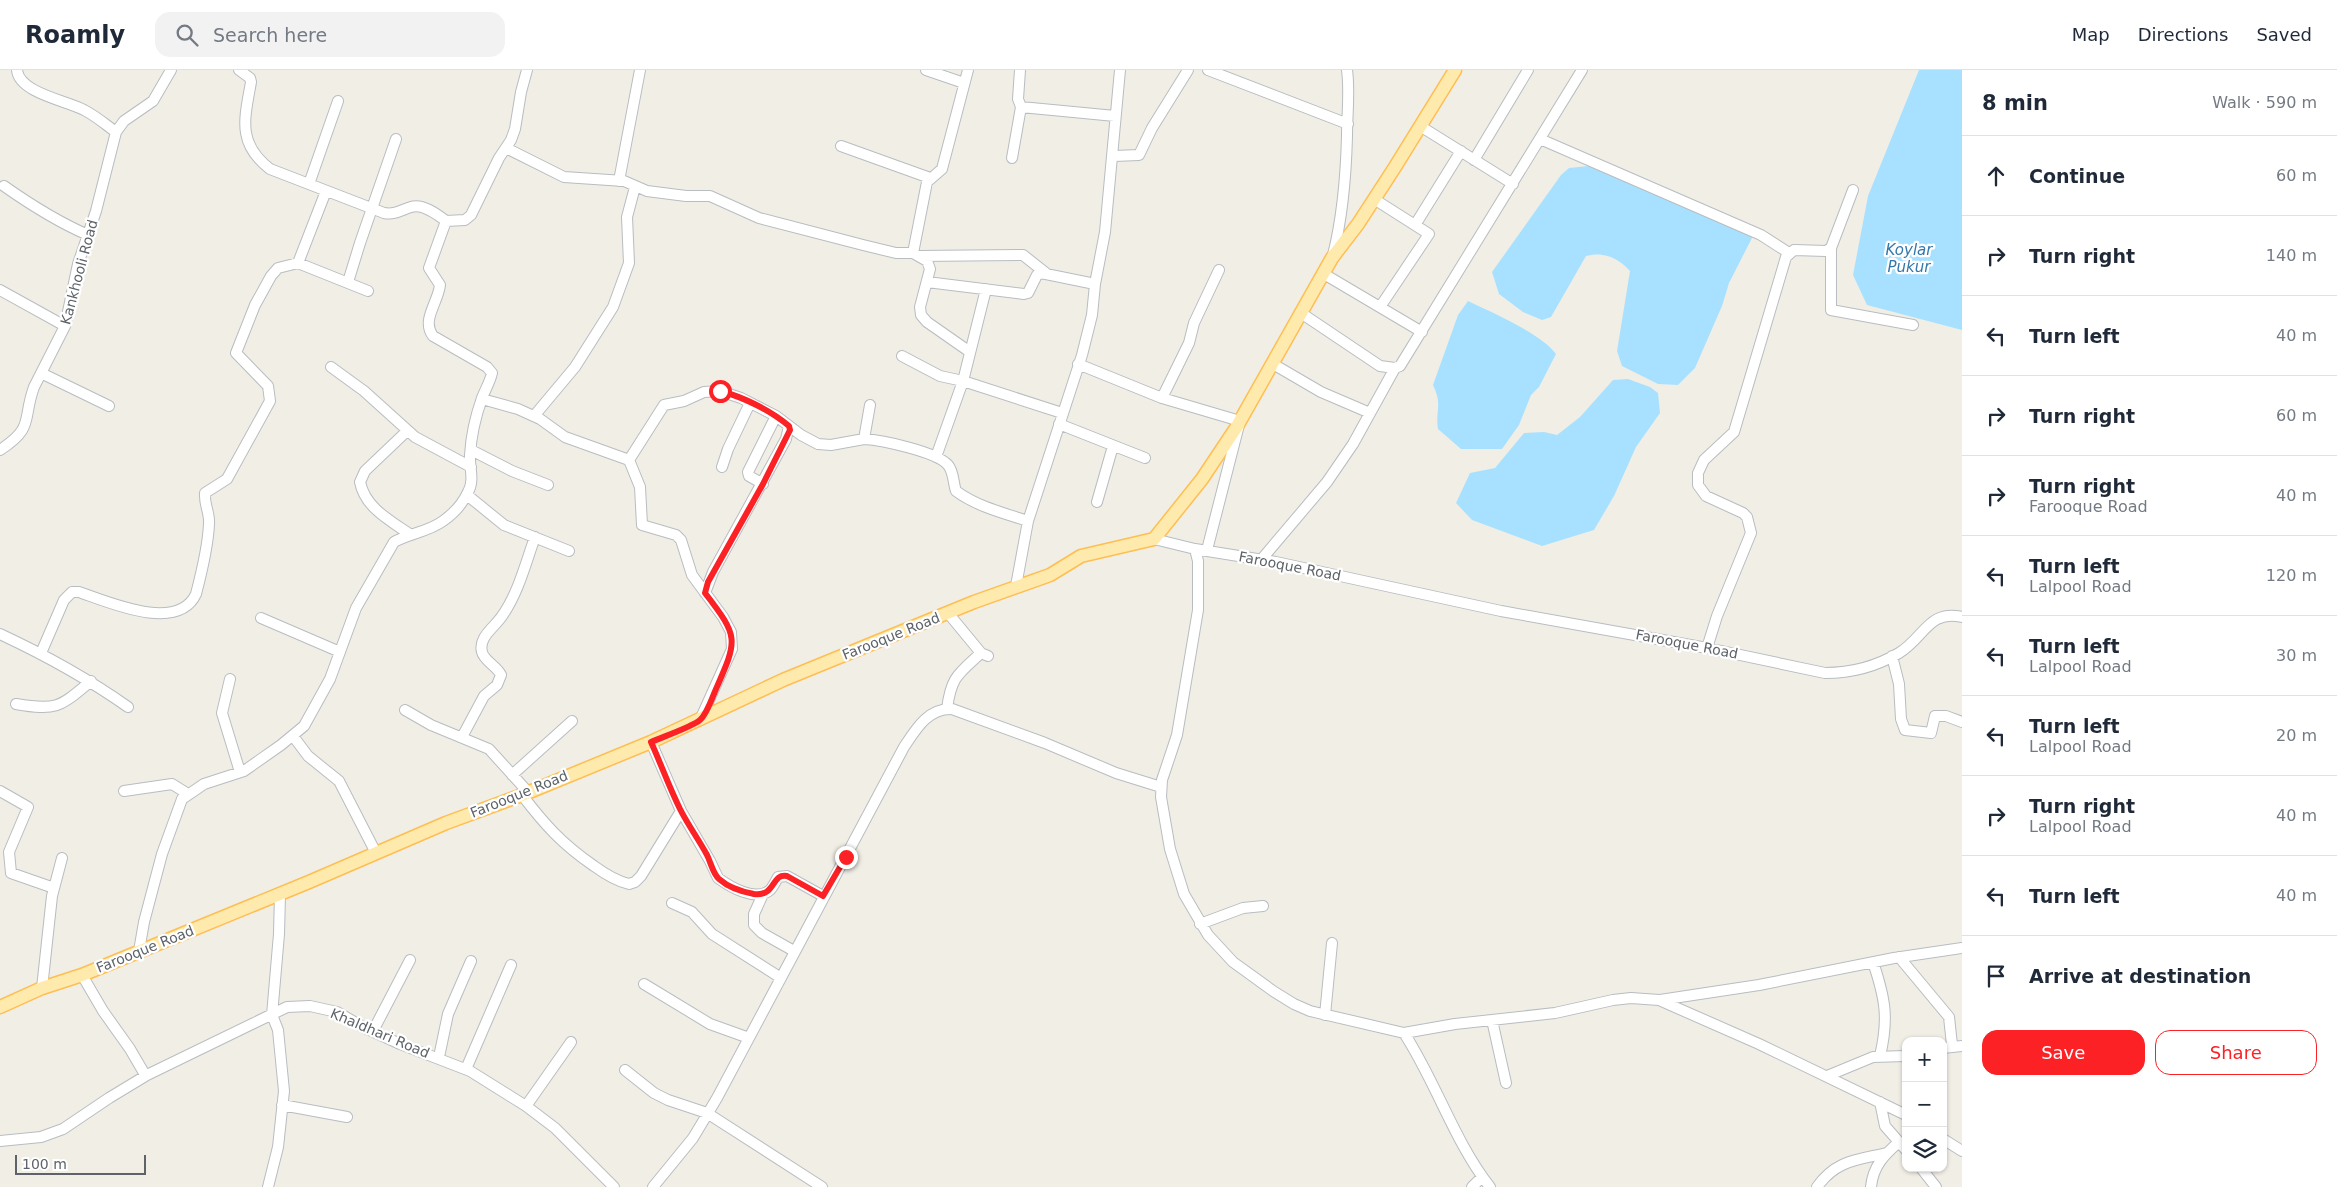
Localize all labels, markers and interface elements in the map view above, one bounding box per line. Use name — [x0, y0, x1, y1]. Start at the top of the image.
search box — [155, 12, 505, 57]
text: Roamly — [25, 21, 125, 49]
icon: search — [173, 21, 201, 49]
text: Search here — [213, 24, 327, 46]
text: Map — [2072, 24, 2110, 45]
text: Directions — [2138, 24, 2228, 45]
text: Saved — [2256, 24, 2312, 45]
text: 8 min — [1982, 91, 2048, 115]
text: Walk · 590 m — [2212, 93, 2317, 112]
icon: ahead — [1982, 162, 2010, 190]
text: Continue — [2029, 165, 2125, 187]
text: 60 m — [2276, 166, 2317, 185]
street label: Kankhooli Road — [57, 218, 101, 326]
water label: Koylar Pukur — [1886, 241, 1933, 276]
icon: right — [1982, 242, 2010, 270]
text: Turn right — [2029, 245, 2135, 267]
text: 140 m — [2266, 246, 2317, 265]
icon: left — [1982, 322, 2010, 350]
text: Turn left — [2029, 325, 2120, 347]
text: 40 m — [2276, 326, 2317, 345]
route start — [709, 380, 732, 403]
icon: right — [1982, 402, 2010, 430]
text: Turn right — [2029, 405, 2135, 427]
text: 60 m — [2276, 406, 2317, 425]
text: Turn right — [2029, 475, 2135, 497]
icon: right — [1982, 482, 2010, 510]
text: 40 m — [2276, 486, 2317, 505]
text: Farooque Road — [2029, 497, 2148, 516]
street label: Farooque Road — [1237, 548, 1343, 584]
text: Turn left — [2029, 555, 2120, 577]
icon: left — [1982, 562, 2010, 590]
text: 120 m — [2266, 566, 2317, 585]
text: Lalpool Road — [2029, 577, 2132, 596]
street label: Farooque Road — [840, 609, 942, 663]
street label: Farooque Road — [1634, 626, 1740, 662]
text: Turn left — [2029, 635, 2120, 657]
icon: left — [1982, 642, 2010, 670]
text: 30 m — [2276, 646, 2317, 665]
text: Lalpool Road — [2029, 657, 2132, 676]
text: Turn left — [2029, 715, 2120, 737]
icon: left — [1982, 722, 2010, 750]
text: 20 m — [2276, 726, 2317, 745]
text: Lalpool Road — [2029, 737, 2132, 756]
street label: Farooque Road — [468, 767, 570, 821]
text: Turn right — [2029, 795, 2135, 817]
icon: right — [1982, 802, 2010, 830]
text: 40 m — [2276, 806, 2317, 825]
text: Lalpool Road — [2029, 817, 2132, 836]
route end — [835, 846, 858, 869]
icon: left — [1982, 882, 2010, 910]
text: Turn left — [2029, 885, 2120, 907]
text: 40 m — [2276, 886, 2317, 905]
street label: Farooque Road — [94, 922, 196, 976]
icon: arrive — [1982, 962, 2010, 990]
text: Arrive at destination — [2029, 965, 2251, 987]
street label: Khaldhari Road — [328, 1005, 432, 1061]
button: Save — [1982, 1030, 2145, 1075]
button: Share — [2155, 1030, 2317, 1075]
map controls — [1902, 1037, 1947, 1172]
button: + — [1902, 1037, 1947, 1082]
button: − — [1902, 1082, 1947, 1127]
button: layers — [1902, 1127, 1947, 1172]
scale bar — [15, 1152, 146, 1175]
text: 100 m — [22, 1156, 67, 1172]

